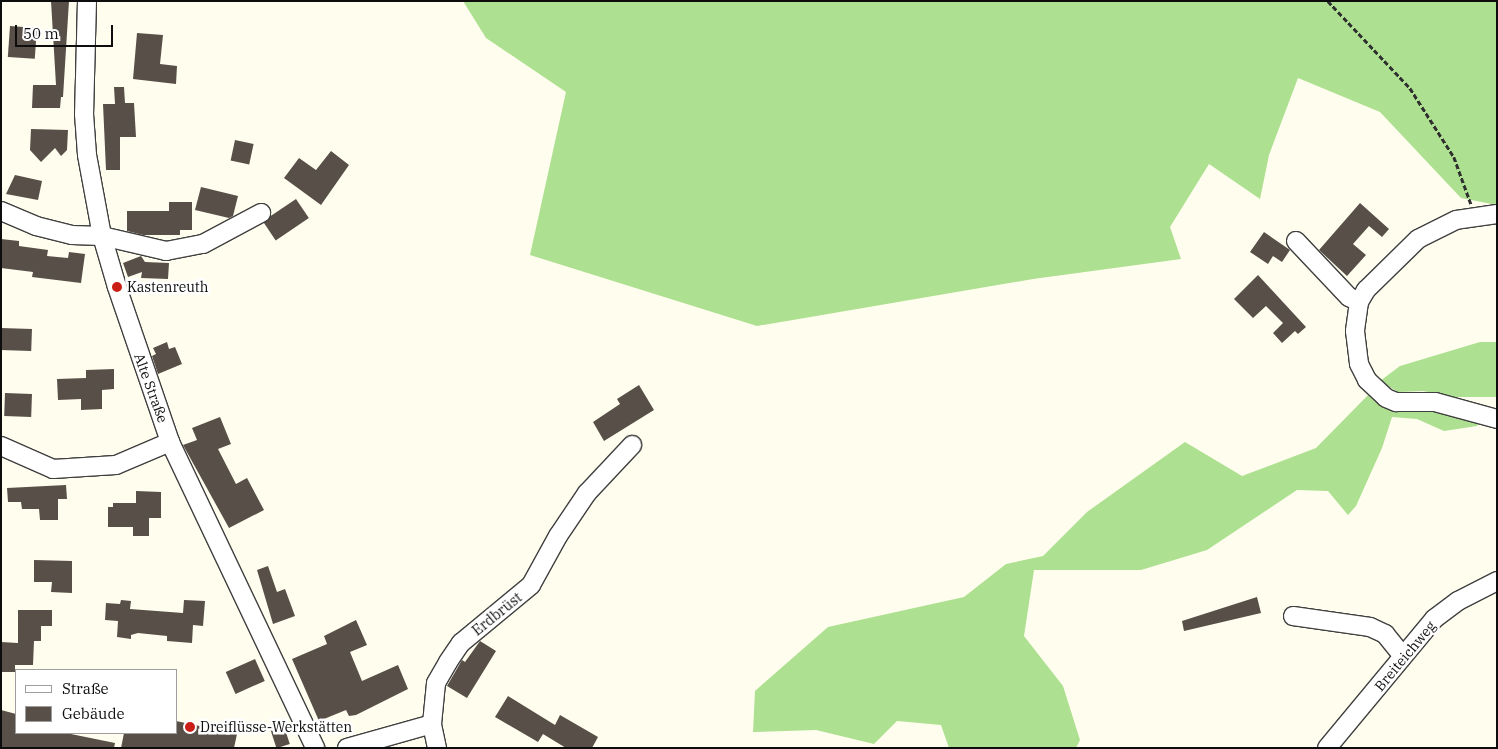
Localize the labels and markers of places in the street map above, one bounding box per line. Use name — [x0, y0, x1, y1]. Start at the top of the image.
place label: Kastenreuth — [127, 279, 209, 295]
marker: Kastenreuth — [111, 281, 123, 293]
place label: Dreiflüsse-Werkstätten — [200, 719, 352, 735]
marker: Dreiflüsse-Werkstätten — [184, 721, 196, 733]

